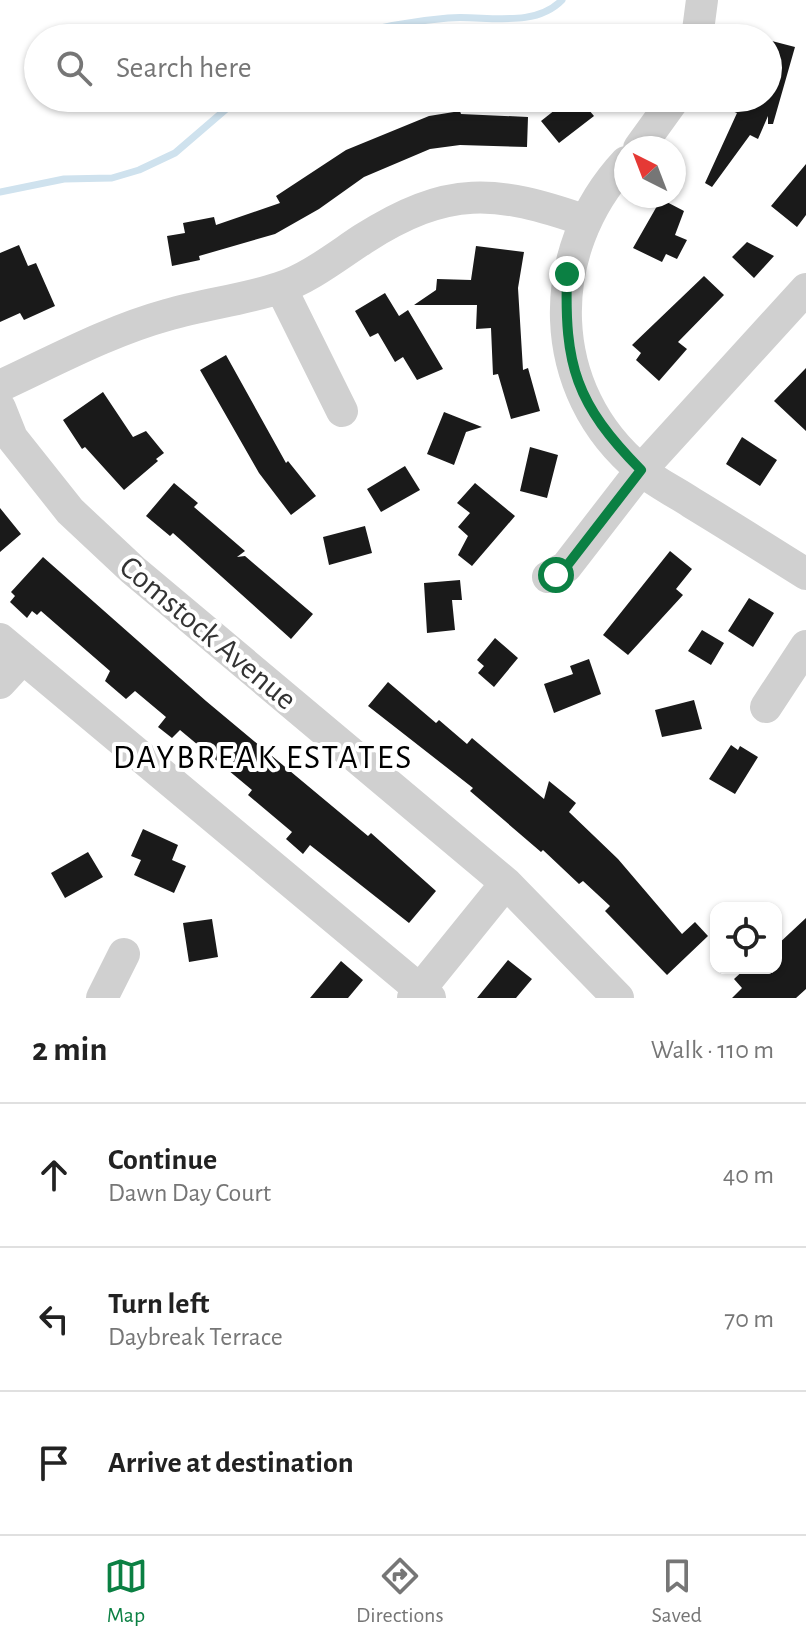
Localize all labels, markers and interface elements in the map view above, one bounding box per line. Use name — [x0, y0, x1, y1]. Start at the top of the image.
search box — [24, 24, 782, 112]
icon: search — [52, 46, 96, 90]
text: Search here — [116, 53, 252, 83]
north arrow — [614, 136, 686, 208]
route end — [549, 256, 585, 292]
street label: Comstock Avenue — [114, 550, 302, 716]
route start — [538, 557, 574, 593]
district label: DAYBREAK ESTATES — [113, 741, 413, 775]
map controls — [710, 902, 782, 974]
button: locate — [710, 902, 782, 974]
text: 2 min — [32, 1033, 107, 1067]
text: Walk · 110 m — [651, 1037, 774, 1063]
text: Continue — [108, 1145, 217, 1175]
icon: ahead — [32, 1153, 76, 1197]
text: 40 m — [723, 1162, 774, 1188]
text: Dawn Day Court — [108, 1180, 271, 1206]
text: Turn left — [108, 1289, 209, 1319]
icon: left — [32, 1297, 76, 1341]
text: 70 m — [724, 1306, 774, 1332]
text: Daybreak Terrace — [108, 1324, 283, 1350]
icon: arrive — [32, 1441, 76, 1485]
text: Arrive at destination — [108, 1448, 354, 1478]
tab: Map — [104, 1554, 148, 1628]
tab: Directions — [356, 1554, 444, 1628]
tab: Saved — [652, 1554, 702, 1628]

